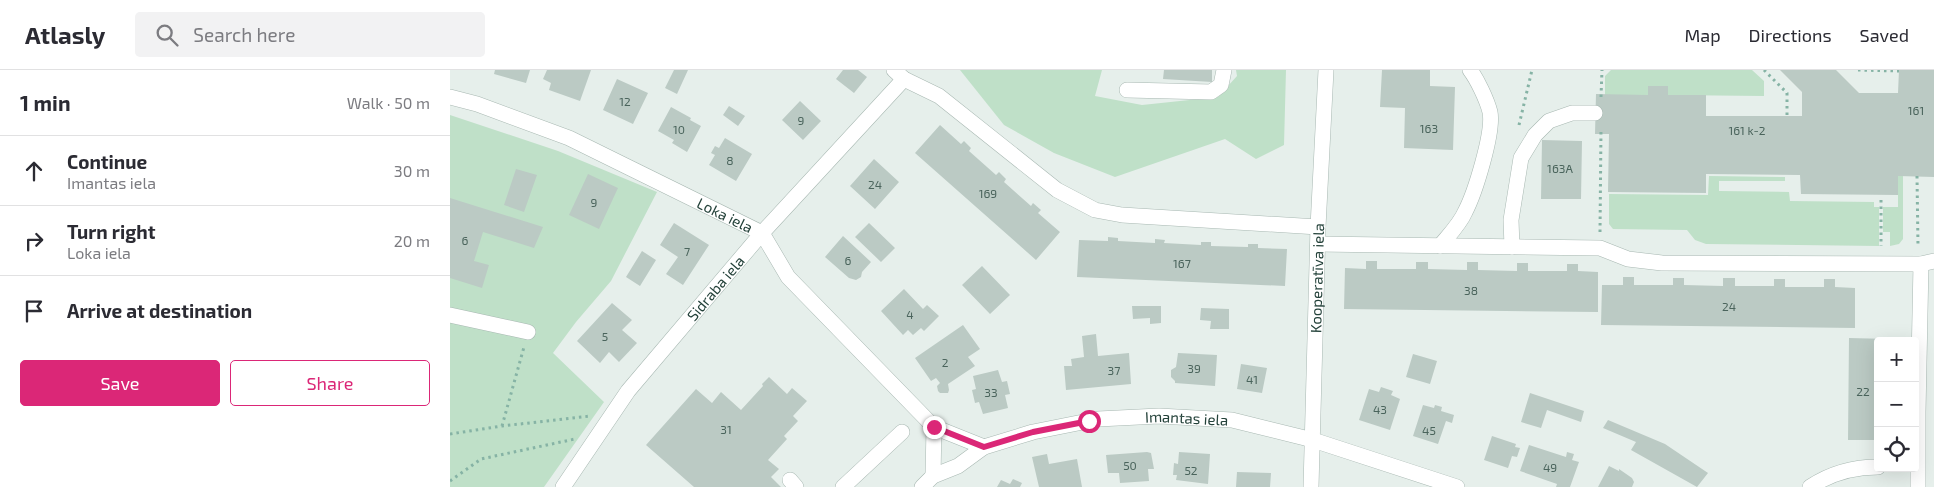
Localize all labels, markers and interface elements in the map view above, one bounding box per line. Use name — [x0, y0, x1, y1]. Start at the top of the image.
search box — [135, 12, 485, 57]
text: Atlasly — [25, 20, 105, 49]
icon: search — [153, 21, 181, 49]
text: Search here — [193, 23, 295, 46]
text: Map — [1684, 24, 1721, 46]
text: Directions — [1749, 24, 1832, 46]
text: Saved — [1860, 24, 1909, 46]
text: 1 min — [20, 90, 71, 115]
text: Walk · 50 m — [347, 93, 430, 112]
house number: 12 — [619, 94, 631, 108]
house number: 161 — [1908, 103, 1924, 117]
house number: 9 — [798, 113, 805, 127]
house number: 163 — [1420, 121, 1438, 135]
house number: 10 — [673, 122, 685, 136]
house number: 161 k-2 — [1728, 123, 1766, 137]
text: Continue — [67, 150, 147, 173]
house number: 8 — [726, 153, 734, 167]
icon: ahead — [20, 157, 48, 185]
text: 30 m — [394, 161, 430, 180]
house number: 163A — [1547, 161, 1573, 175]
text: Imantas iela — [67, 173, 156, 192]
house number: 24 — [868, 177, 882, 191]
house number: 169 — [979, 186, 997, 200]
street label: Loka iela — [694, 194, 756, 236]
house number: 9 — [591, 195, 598, 209]
text: Turn right — [67, 220, 155, 243]
street label: Kooperatīva iela — [1306, 223, 1327, 333]
icon: right — [20, 227, 48, 255]
text: 20 m — [394, 231, 430, 250]
house number: 6 — [462, 233, 469, 247]
text: Loka iela — [67, 243, 131, 262]
house number: 7 — [684, 244, 690, 258]
street label: Sidraba iela — [683, 252, 748, 324]
house number: 6 — [845, 253, 852, 267]
house number: 167 — [1173, 256, 1191, 270]
house number: 38 — [1464, 283, 1478, 297]
icon: arrive — [20, 297, 48, 325]
text: Arrive at destination — [67, 299, 252, 322]
house number: 24 — [1722, 299, 1736, 313]
house number: 4 — [906, 307, 914, 321]
house number: 5 — [602, 329, 608, 343]
map controls — [1874, 337, 1919, 472]
button: + — [1874, 337, 1919, 382]
house number: 2 — [942, 355, 949, 369]
button: Save — [20, 360, 220, 406]
button: Share — [230, 360, 430, 406]
house number: 39 — [1187, 361, 1201, 375]
house number: 37 — [1108, 363, 1120, 377]
house number: 41 — [1246, 372, 1258, 386]
button: − — [1874, 382, 1919, 427]
house number: 22 — [1856, 384, 1870, 398]
house number: 33 — [984, 385, 998, 399]
house number: 43 — [1373, 402, 1387, 416]
street label: Imantas iela — [1145, 407, 1229, 429]
route start — [1078, 410, 1101, 433]
route end — [923, 416, 946, 439]
house number: 31 — [720, 422, 732, 436]
house number: 45 — [1422, 423, 1436, 437]
button: locate — [1874, 427, 1919, 472]
house number: 50 — [1123, 458, 1137, 472]
house number: 49 — [1543, 460, 1557, 474]
house number: 52 — [1184, 463, 1198, 477]

